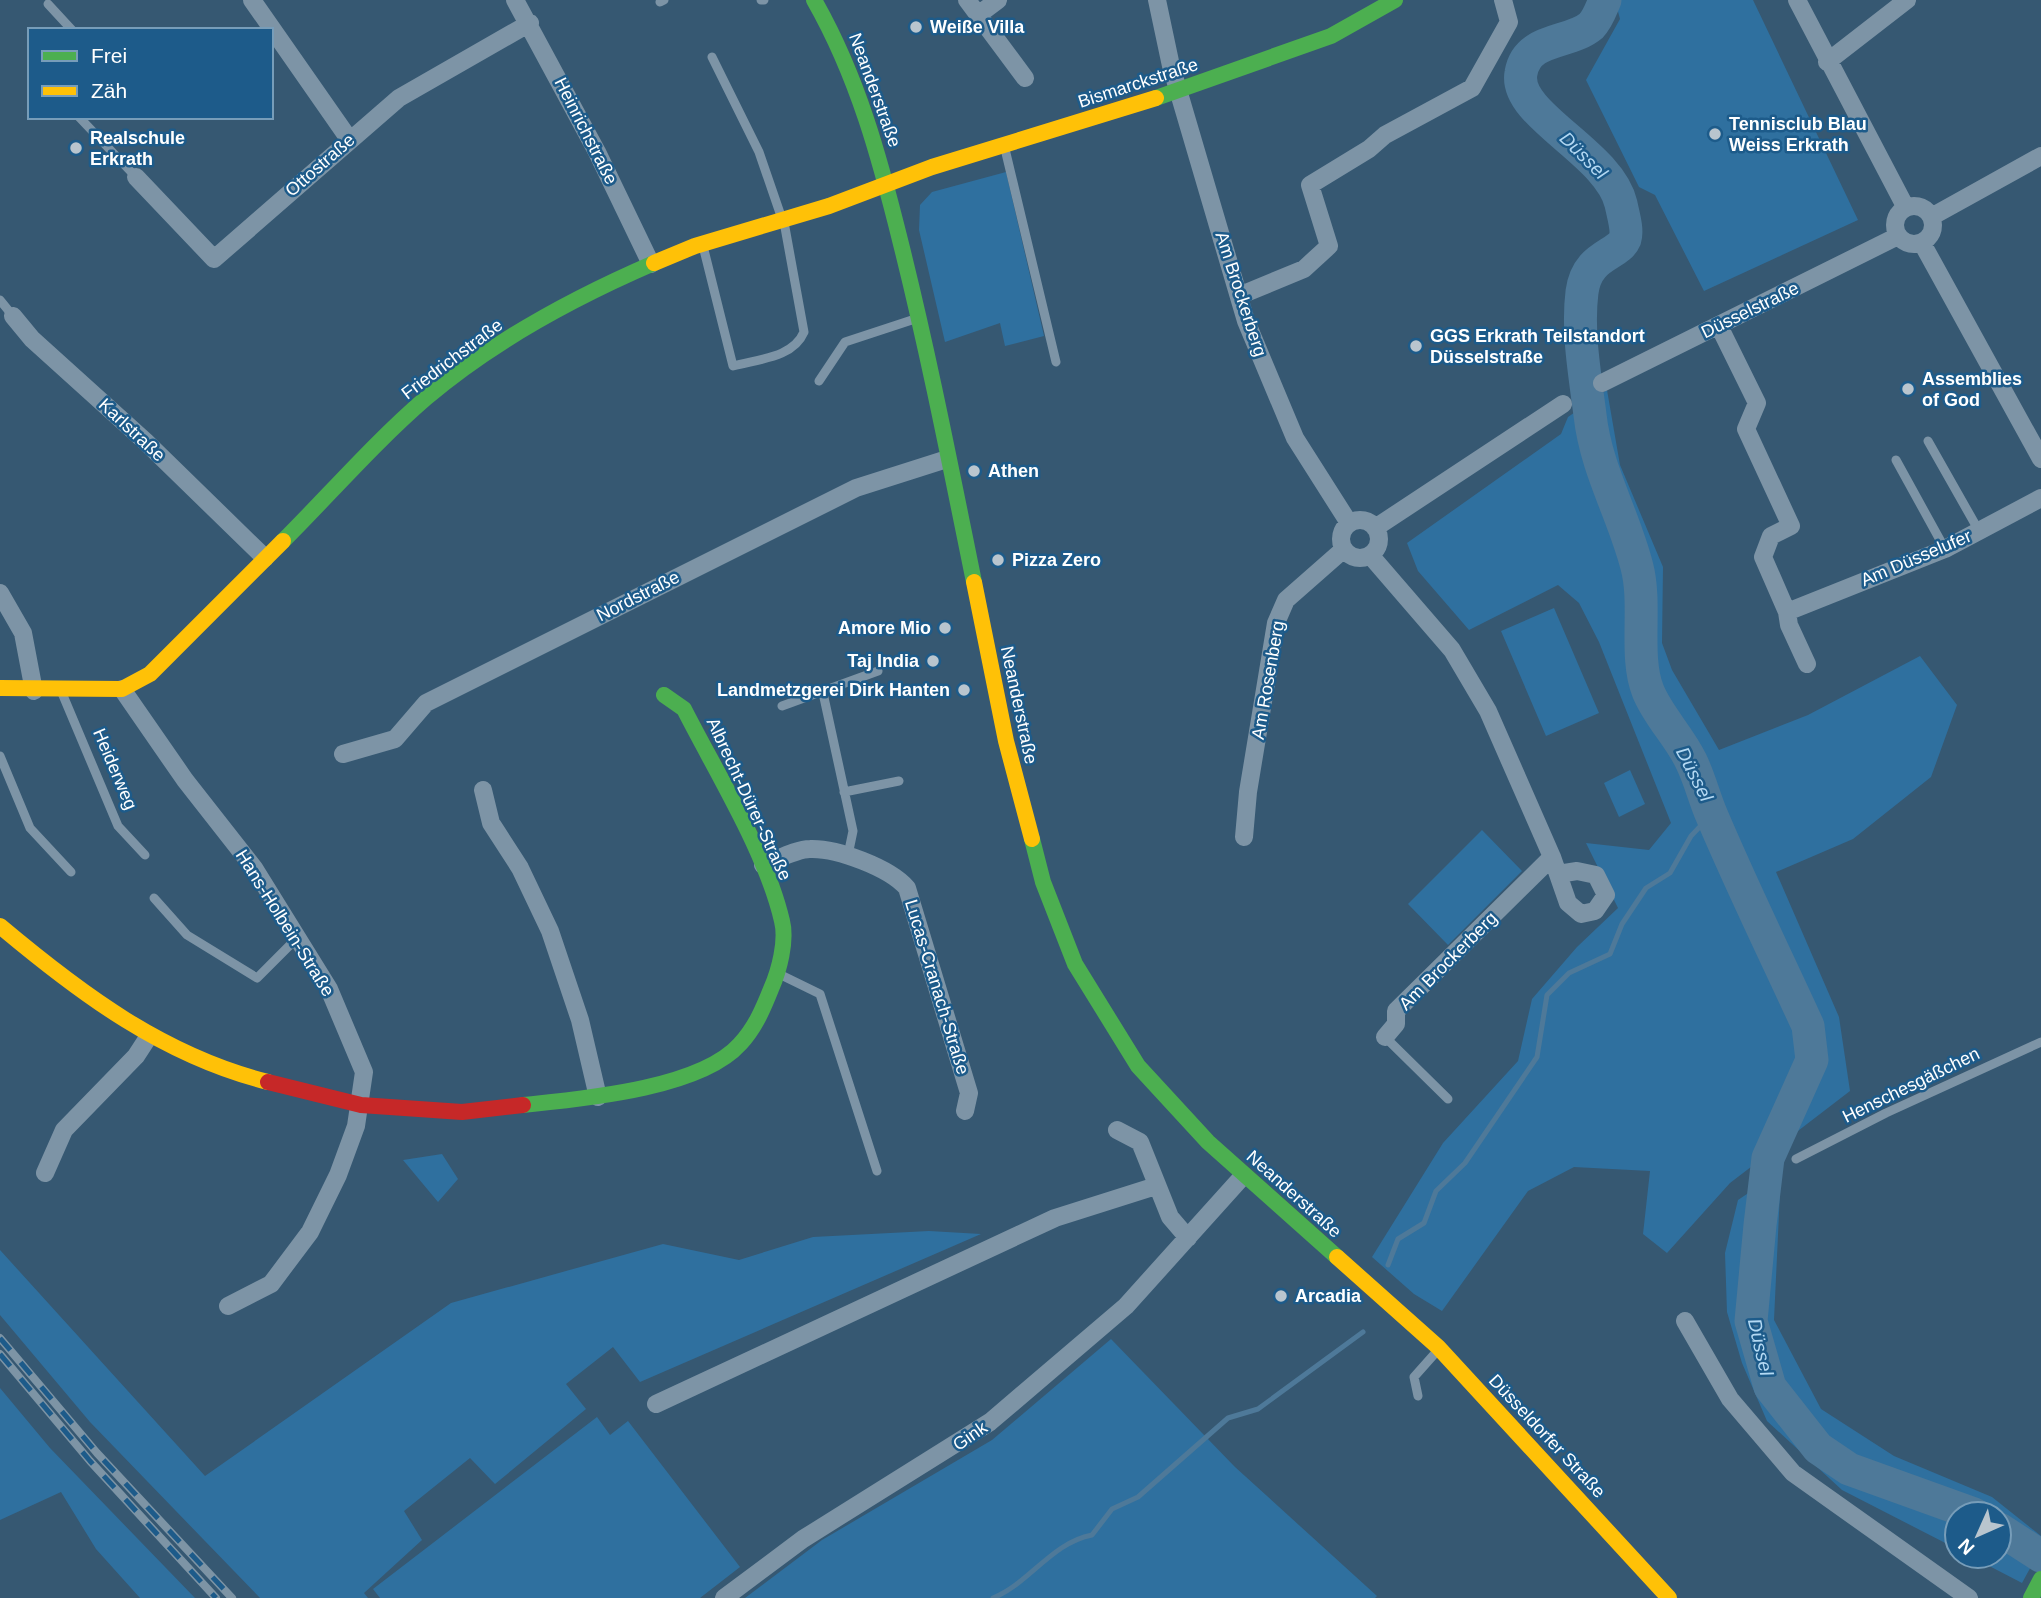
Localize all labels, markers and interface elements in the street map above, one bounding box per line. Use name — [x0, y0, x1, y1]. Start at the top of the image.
place label: Weiße Villa — [930, 17, 1025, 37]
marker: Weiße Villa — [908, 19, 924, 35]
legend — [28, 28, 273, 119]
street label: Neanderstraße — [845, 30, 905, 150]
text: Frei — [91, 44, 127, 67]
street label: Bismarckstraße — [1075, 54, 1201, 112]
street label: Heinrichstraße — [551, 74, 621, 188]
text: Zäh — [91, 79, 127, 102]
place label: Tennisclub Blau Weiss Erkrath — [1729, 114, 1867, 155]
marker: Tennisclub Blau Weiss Erkrath — [1707, 126, 1723, 142]
water label: Düssel — [1556, 127, 1612, 184]
place label: Realschule Erkrath — [90, 128, 185, 169]
street label: Ottostraße — [281, 130, 359, 200]
marker: Realschule Erkrath — [68, 140, 84, 156]
street label: Am Brockerberg — [1211, 229, 1271, 359]
street label: Düsselstraße — [1698, 278, 1802, 342]
street label: Friedrichstraße — [398, 315, 506, 403]
place label: GGS Erkrath Teilstandort Düsselstraße — [1430, 326, 1645, 367]
marker: GGS Erkrath Teilstandort Düsselstraße — [1408, 338, 1424, 354]
place label: Assemblies of God — [1922, 369, 2022, 410]
marker: Assemblies of God — [1900, 381, 1916, 397]
street label: Karlstraße — [95, 394, 169, 466]
place label: Athen — [988, 461, 1039, 481]
marker: Athen — [966, 463, 982, 479]
street label: Am Düsselufer — [1858, 526, 1974, 590]
place label: Pizza Zero — [1012, 550, 1101, 570]
marker: Pizza Zero — [990, 552, 1006, 568]
street label: Nordstraße — [593, 567, 683, 625]
place label: Amore Mio — [838, 618, 931, 638]
street label: Am Rosenberg — [1248, 619, 1288, 741]
marker: Amore Mio — [937, 620, 953, 636]
street label: Neanderstraße — [997, 644, 1041, 766]
place label: Taj India — [847, 651, 920, 671]
marker: Taj India — [925, 653, 941, 669]
place label: Landmetzgerei Dirk Hanten — [717, 680, 950, 700]
marker: Landmetzgerei Dirk Hanten — [956, 682, 972, 698]
street label: Albrecht-Dürer-Straße — [703, 715, 795, 883]
street label: Heiderweg — [89, 725, 141, 813]
water label: Düssel — [1672, 744, 1717, 806]
street label: Hans-Holbein-Straße — [232, 846, 338, 1000]
street label: Lucas-Cranach-Straße — [901, 897, 973, 1077]
street label: Am Brockerberg — [1395, 908, 1501, 1014]
street label: Henschesgäßchen — [1839, 1043, 1983, 1127]
street label: Neanderstraße — [1243, 1146, 1345, 1242]
place label: Arcadia — [1295, 1286, 1362, 1306]
marker: Arcadia — [1273, 1288, 1289, 1304]
water label: Düssel — [1744, 1316, 1777, 1379]
street label: Düsseldorfer Straße — [1485, 1370, 1609, 1502]
street label: Gink — [949, 1417, 992, 1455]
north arrow — [1943, 1500, 2013, 1570]
text: N — [1954, 1534, 1979, 1559]

